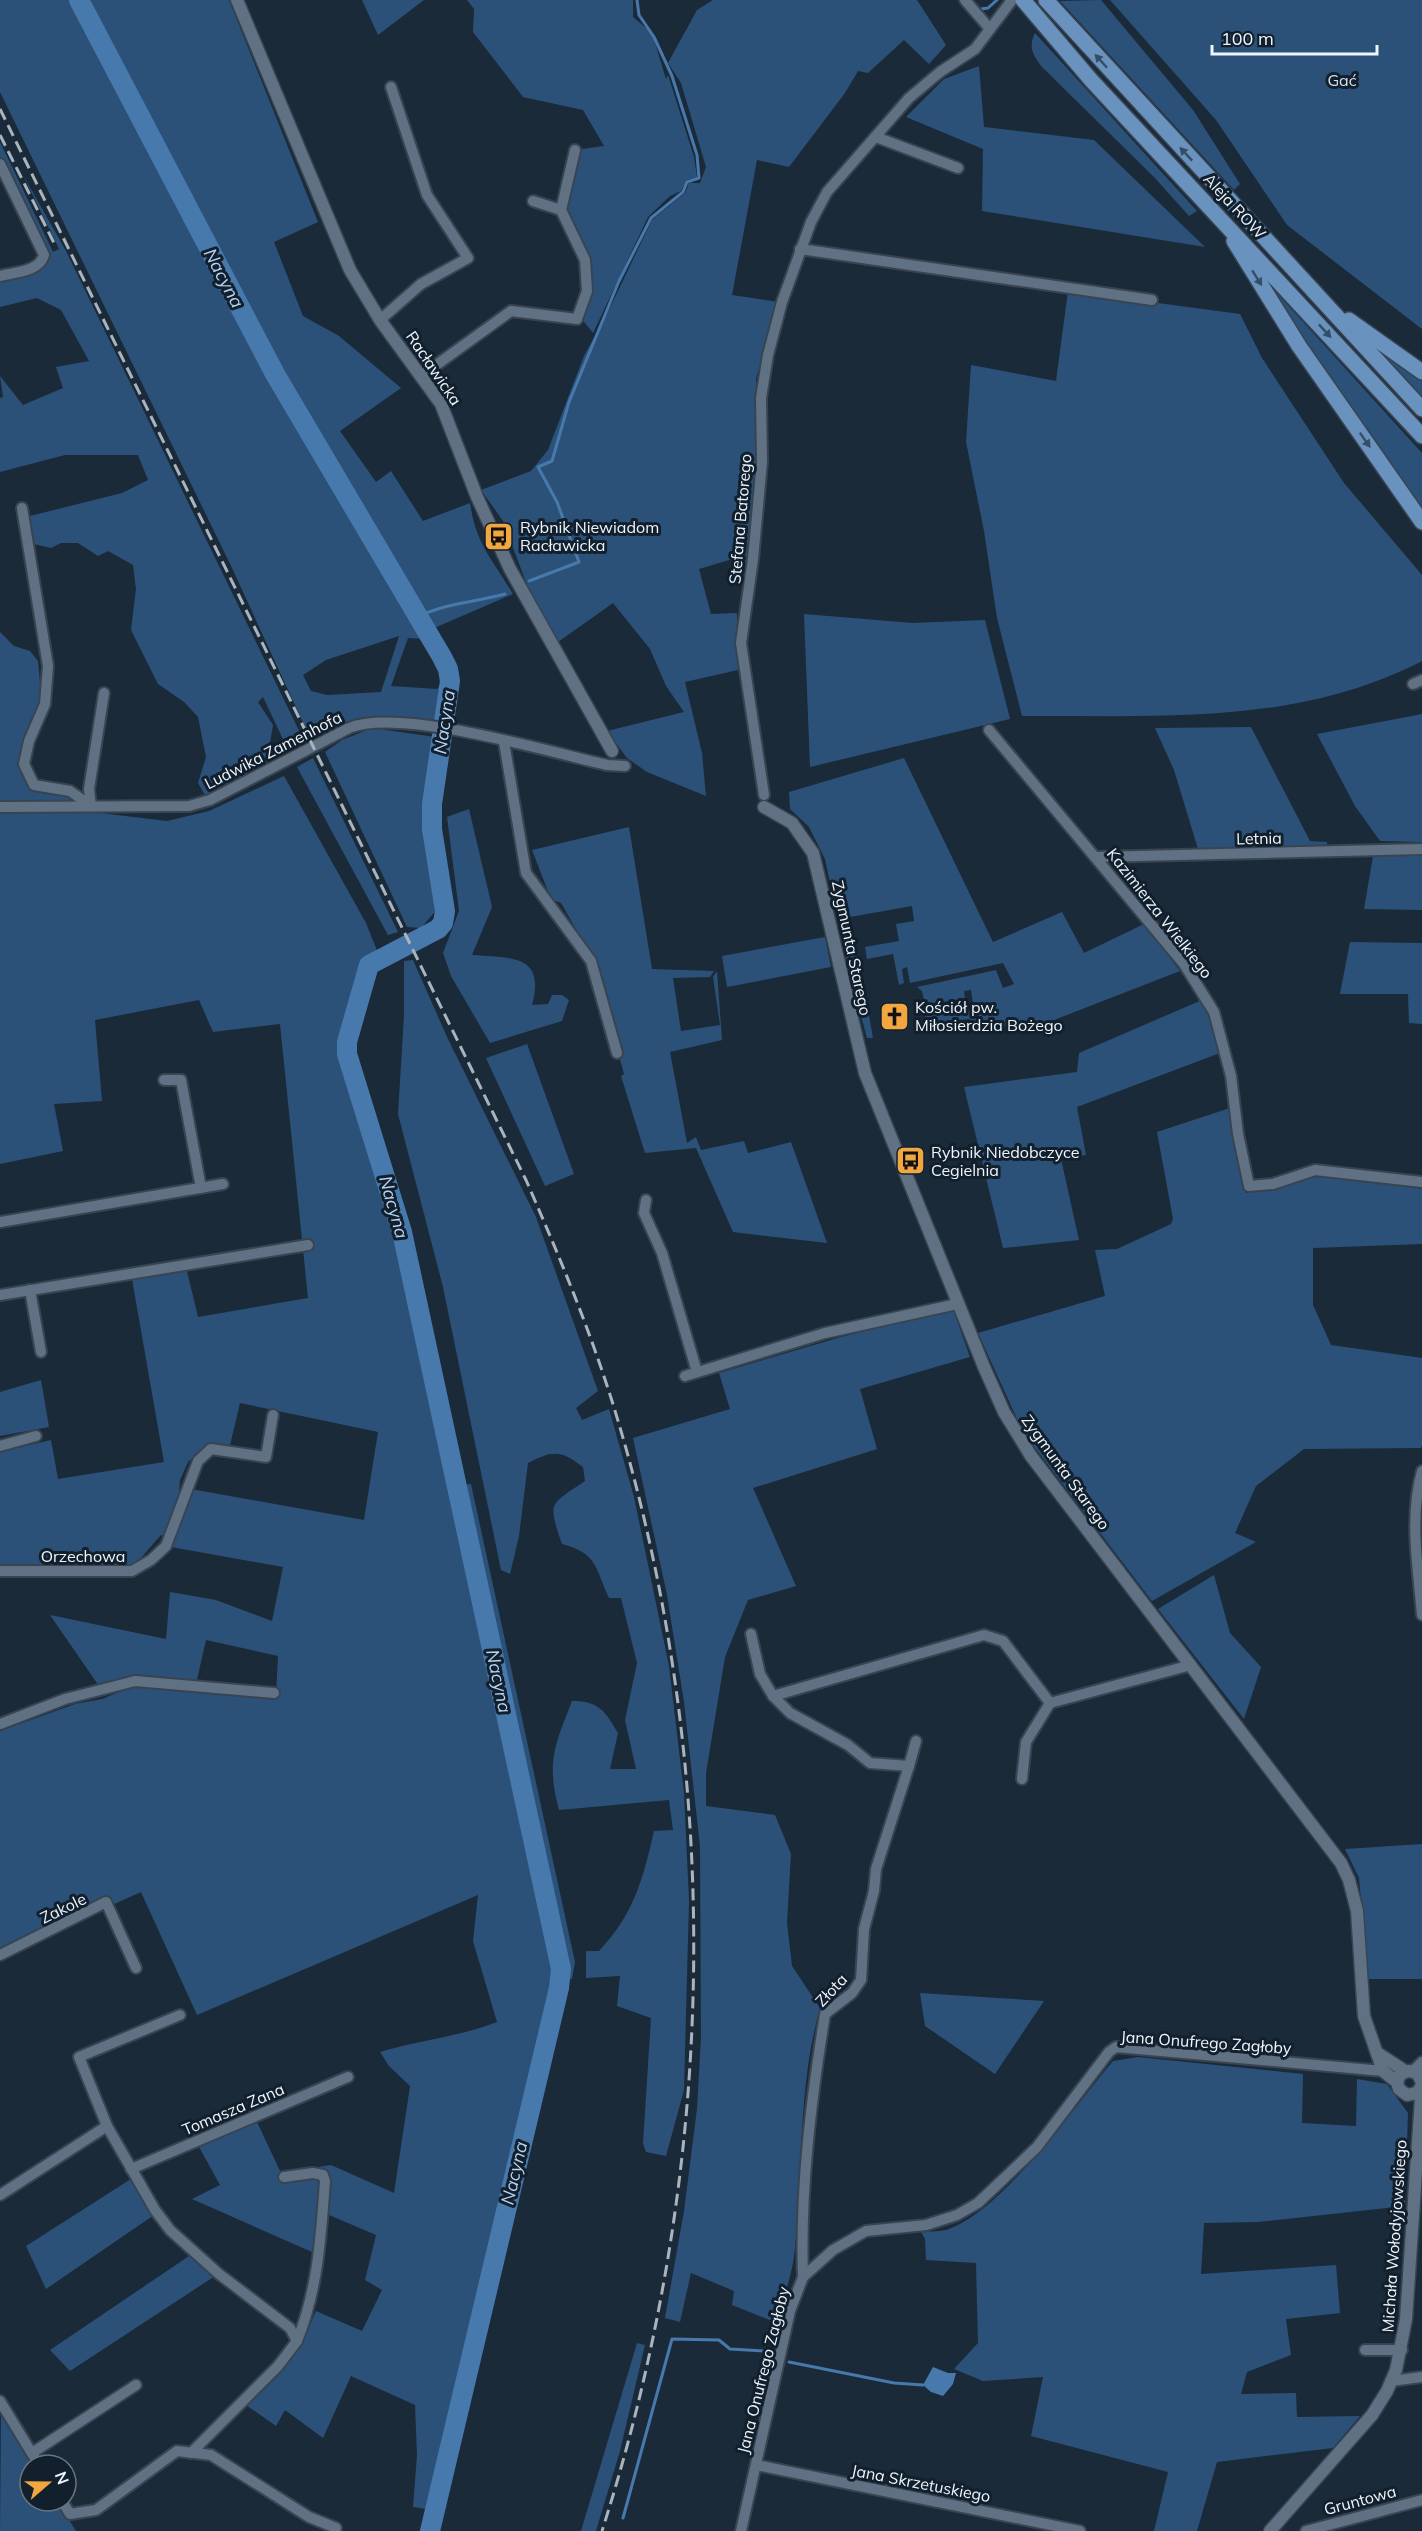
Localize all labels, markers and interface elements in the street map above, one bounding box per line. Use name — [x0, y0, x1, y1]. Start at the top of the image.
scale bar — [1212, 18, 1377, 56]
text: 100 m — [1221, 27, 1274, 50]
one-way arrow — [1095, 54, 1108, 69]
park label: Gać — [1327, 70, 1357, 90]
one-way arrow — [1180, 147, 1193, 162]
street label: Aleja ROW — [1199, 169, 1271, 243]
water label: Nacyna — [199, 244, 249, 312]
one-way arrow — [1251, 270, 1262, 286]
one-way arrow — [1318, 323, 1331, 338]
street label: Racławicka — [402, 327, 466, 409]
one-way arrow — [1359, 432, 1371, 448]
street label: Stefana Batorego — [724, 453, 756, 585]
place label: Rybnik Niewiadom Racławicka — [520, 517, 659, 555]
bus stop icon: Rybnik Niewiadom Racławicka — [483, 520, 515, 552]
water label: Nacyna — [428, 688, 460, 755]
street label: Ludwika Zamenhofa — [201, 707, 345, 793]
street label: Letnia — [1236, 828, 1282, 848]
street label: Kazimierza Wielkiego — [1103, 844, 1217, 982]
street label: Zygmunta Starego — [828, 879, 876, 1017]
place label: Kościół pw. Miłosierdzia Bożego — [915, 997, 1063, 1035]
church icon: Kościół pw. Miłosierdzia Bożego — [878, 1000, 910, 1032]
place label: Rybnik Niedobczyce Cegielnia — [931, 1142, 1080, 1180]
bus stop icon: Rybnik Niedobczyce Cegielnia — [894, 1145, 926, 1177]
water label: Nacyna — [374, 1173, 414, 1241]
street label: Zygmunta Starego — [1017, 1411, 1115, 1533]
street label: Orzechowa — [41, 1546, 125, 1566]
water label: Nacyna — [481, 1647, 517, 1715]
street label: Zakole — [37, 1888, 89, 1928]
street label: Złota — [811, 1969, 851, 2011]
street label: Jana Onufrego Zagłoby — [1120, 2026, 1293, 2058]
street label: Tomasza Zana — [179, 2078, 287, 2140]
water label: Nacyna — [496, 2139, 532, 2207]
street label: Michała Wołodyjowskiego — [1377, 2139, 1411, 2333]
street label: Jana Onufrego Zagłoby — [733, 2284, 794, 2456]
north arrow — [18, 2453, 78, 2513]
street label: Jana Skrzetuskiego — [850, 2460, 992, 2506]
text: N — [51, 2469, 74, 2487]
street label: Gruntowa — [1322, 2481, 1398, 2519]

